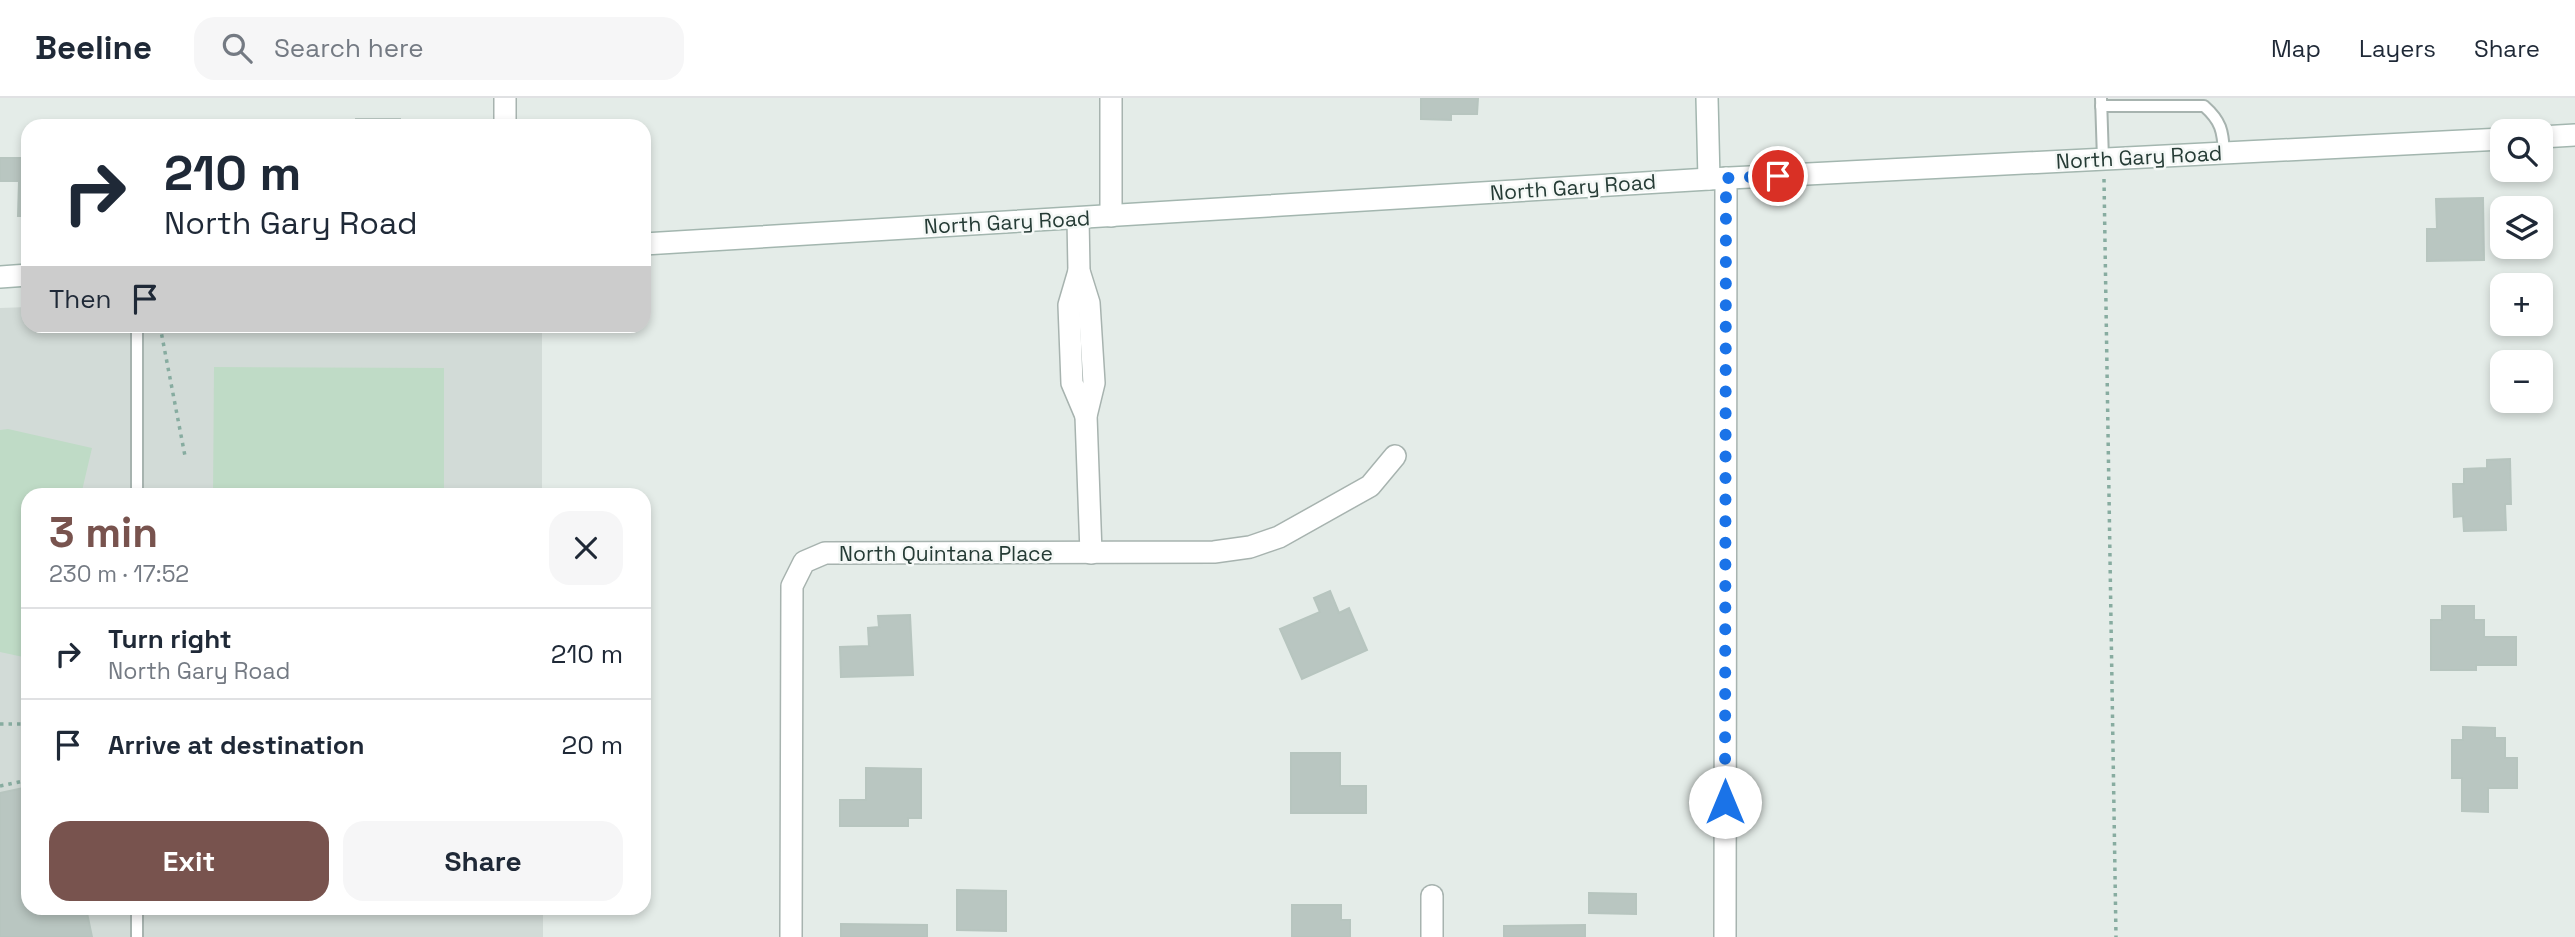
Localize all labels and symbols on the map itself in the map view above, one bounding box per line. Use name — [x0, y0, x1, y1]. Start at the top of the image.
street label: North Gary Road — [2055, 139, 2223, 175]
pin — [1748, 146, 1808, 206]
street label: North Gary Road — [1489, 168, 1657, 206]
street label: North Gary Road — [923, 204, 1091, 240]
street label: North Quintana Place — [839, 540, 1053, 567]
position arrow — [1688, 765, 1762, 839]

